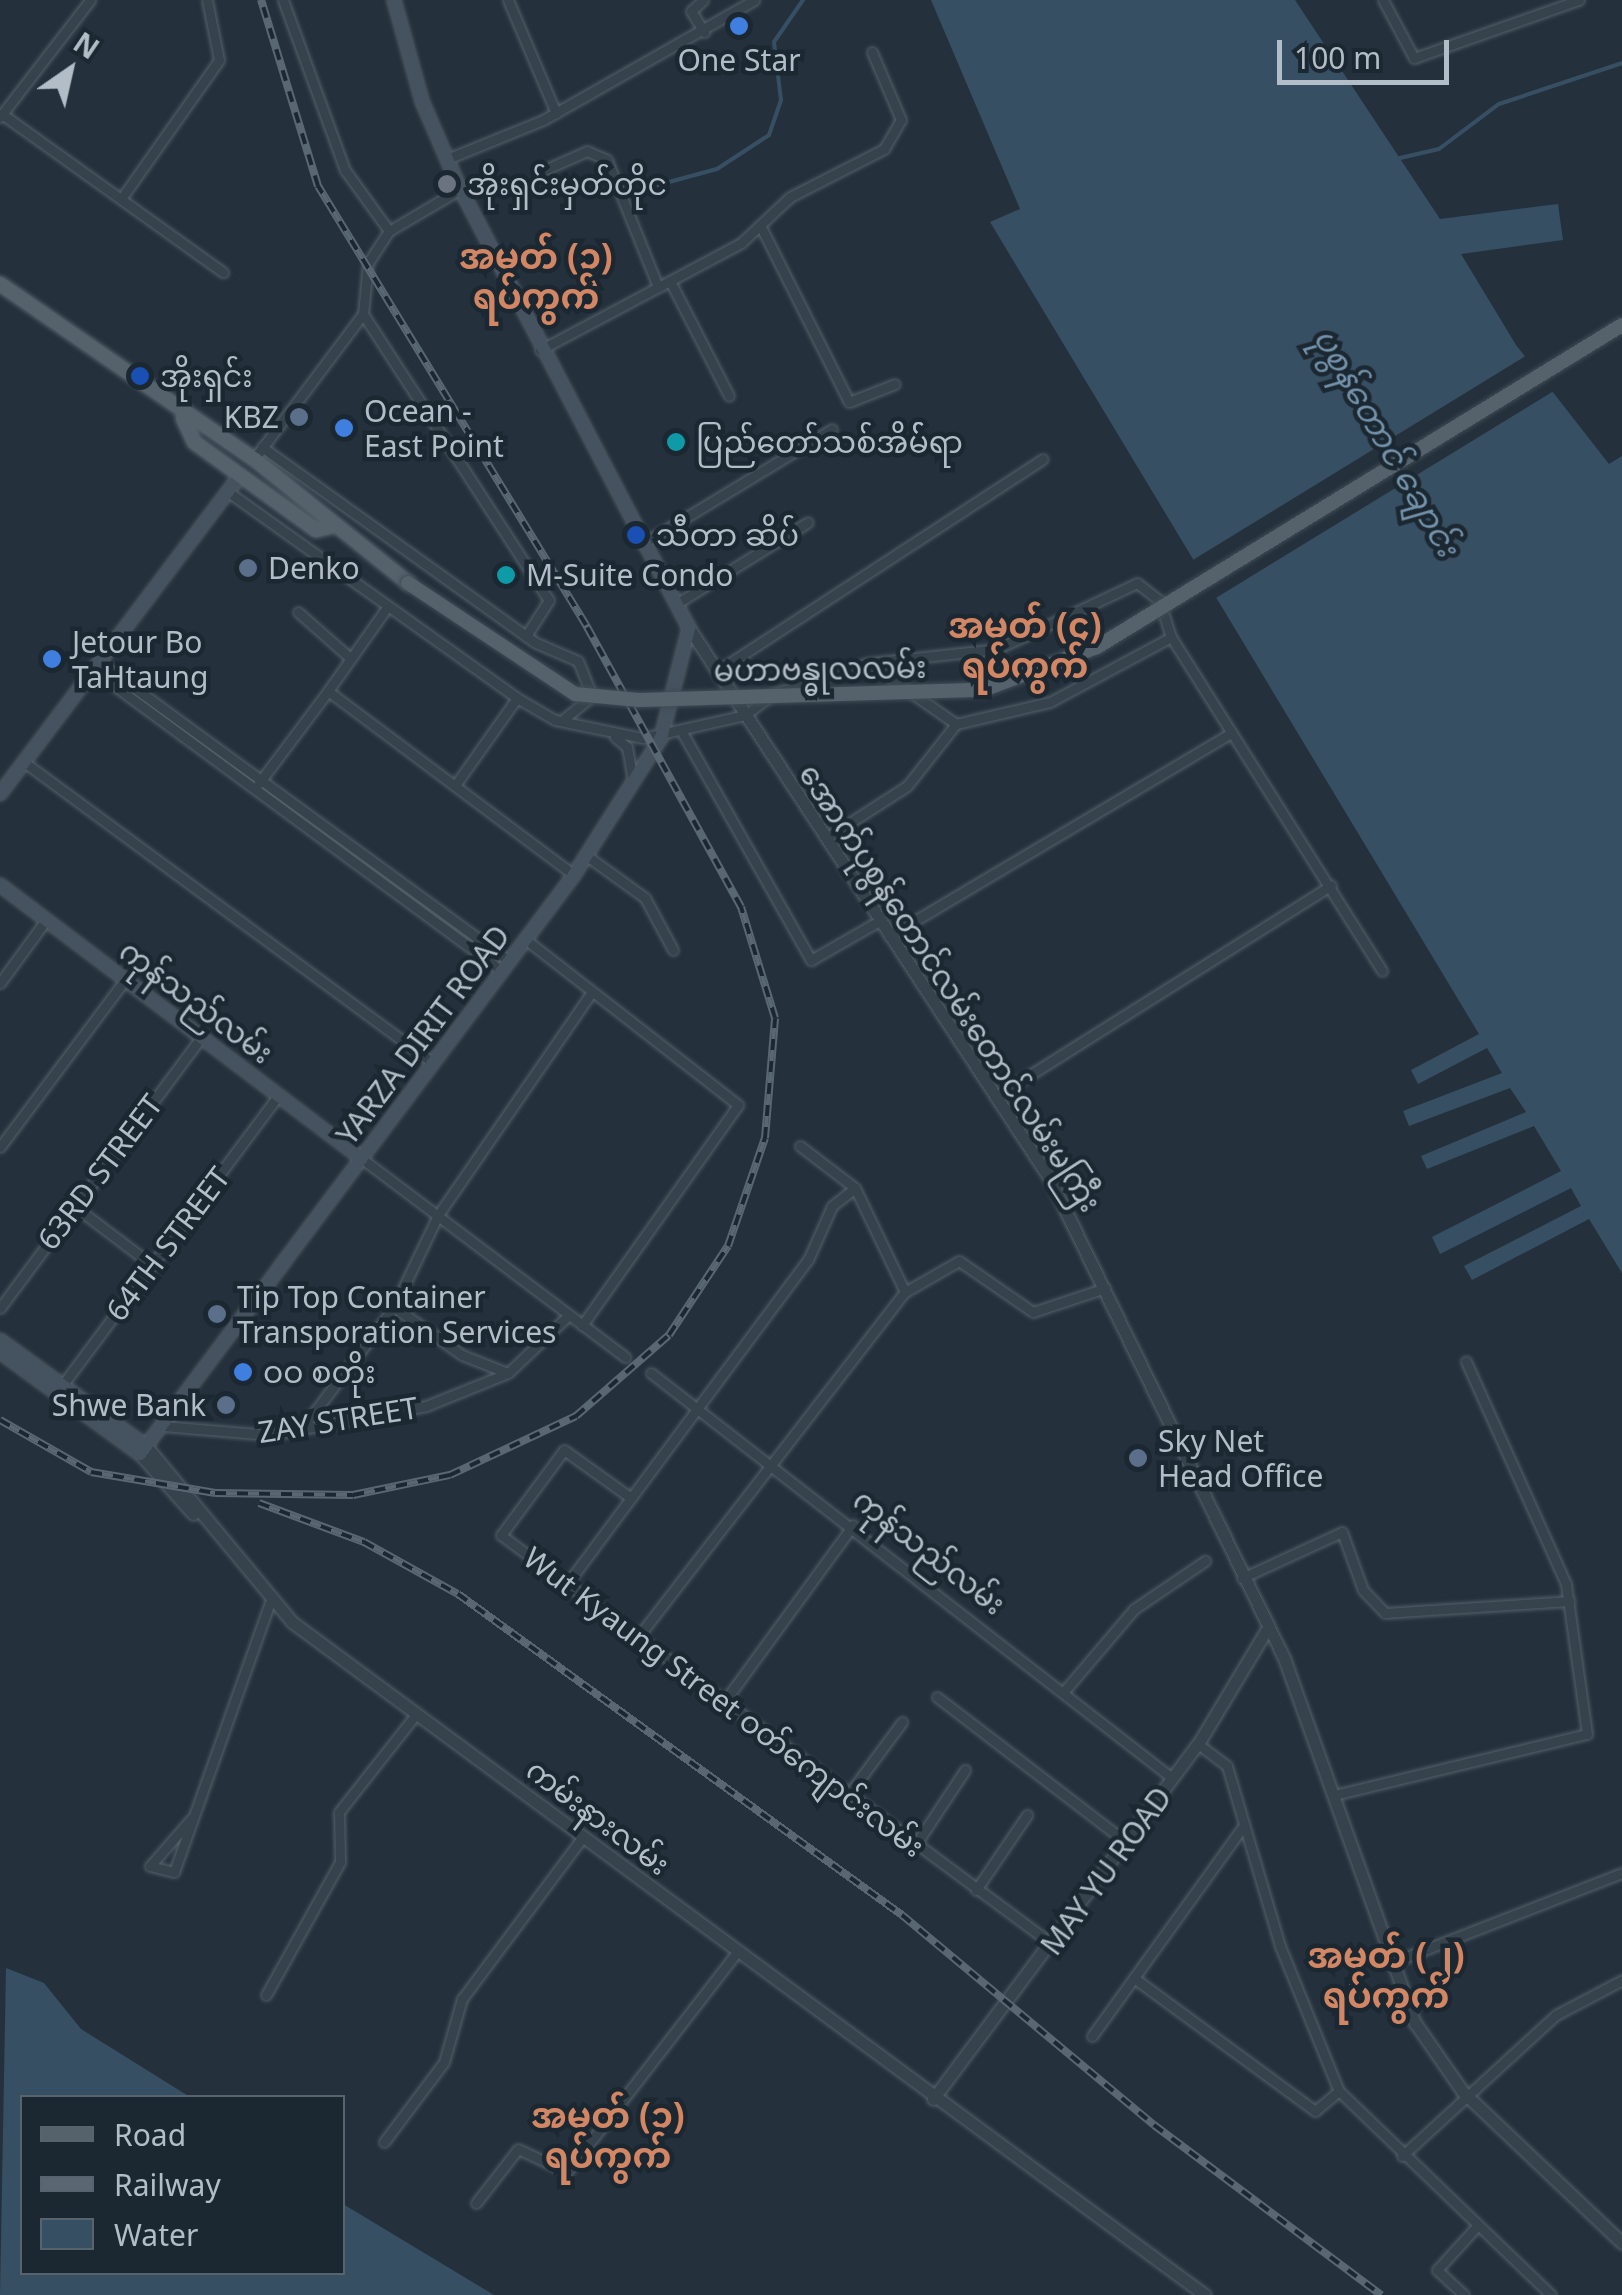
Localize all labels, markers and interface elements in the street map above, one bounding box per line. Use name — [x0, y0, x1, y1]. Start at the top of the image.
marker: One Star — [728, 15, 750, 37]
north arrow — [20, 20, 120, 120]
scale bar — [1282, 20, 1454, 82]
text: N — [67, 23, 107, 67]
text: 100 m — [1294, 37, 1381, 78]
place label: One Star — [677, 42, 801, 78]
place label: အိုးရှင်းမှတ်တိုင — [467, 166, 667, 202]
marker: အိုးရှင်းမှတ်တိုင — [436, 173, 458, 195]
district label: အမှတ် (၃) ရပ်ကွက် — [459, 235, 613, 317]
water label: ပုစွန်တောင် ချောင်း — [1306, 321, 1468, 563]
place label: အိုးရှင်း — [160, 358, 253, 394]
marker: အိုးရှင်း — [129, 365, 151, 387]
place label: Ocean - East Point — [364, 393, 504, 464]
place label: KBZ — [224, 399, 279, 435]
marker: KBZ — [288, 406, 310, 428]
marker: Ocean - East Point — [333, 417, 355, 439]
place label: ပြည်တော်သစ်အိမ််ရာ — [696, 424, 963, 460]
marker: ပြည်တော်သစ်အိမ််ရာ — [665, 431, 687, 453]
place label: သီတာ ဆိပ် — [656, 517, 799, 553]
marker: သီတာ ဆိပ် — [625, 524, 647, 546]
place label: Denko — [268, 550, 360, 586]
marker: Denko — [237, 557, 259, 579]
place label: M-Suite Condo — [526, 557, 733, 593]
marker: M-Suite Condo — [495, 564, 517, 586]
district label: အမှတ် (၄) ရပ်ကွက် — [948, 604, 1102, 686]
place label: Jetour Bo TaHtaung — [72, 624, 209, 694]
marker: Jetour Bo TaHtaung — [41, 648, 63, 670]
street label: မဟာဗန္ဓုလလမ်း — [713, 649, 927, 689]
street label: အောက်ပုစွန်တောင်လမ်းတောင်လမ်းမကြီး — [792, 757, 1108, 1219]
street label: YARZA DIRIT ROAD — [329, 918, 517, 1152]
street label: ကုန်သည်လမ်း — [112, 933, 280, 1071]
street label: 63RD STREET — [30, 1087, 170, 1257]
street label: 64TH STREET — [99, 1160, 237, 1328]
place label: Tip Top Container Transporation Services — [237, 1279, 556, 1350]
marker: Tip Top Container Transporation Services — [206, 1303, 228, 1325]
place label: ဝဝ စတိုး — [263, 1354, 376, 1390]
marker: ဝဝ စတိုး — [232, 1361, 254, 1383]
place label: Shwe Bank — [52, 1387, 206, 1423]
street label: ZAY STREET — [256, 1390, 420, 1450]
marker: Shwe Bank — [215, 1394, 237, 1416]
place label: Sky Net Head Office — [1158, 1423, 1323, 1494]
marker: Sky Net Head Office — [1127, 1447, 1149, 1469]
street label: ကုန်သည်လမ်း — [846, 1482, 1012, 1622]
street label: Wut Kyaung Street ဝတ်ကျောင်းလမ်း — [517, 1540, 931, 1864]
street label: ကမ်းနားလမ်း — [519, 1751, 677, 1883]
street label: MAY YU ROAD — [1033, 1780, 1179, 1962]
district label: အမှတ် (၂) ရပ်ကွက် — [1307, 1934, 1465, 2016]
district label: အမှတ် (၁) ရပ်ကွက် — [531, 2094, 685, 2176]
legend — [20, 2095, 345, 2275]
text: Road — [114, 2114, 186, 2155]
text: Railway — [114, 2164, 221, 2205]
text: Water — [114, 2214, 198, 2255]

